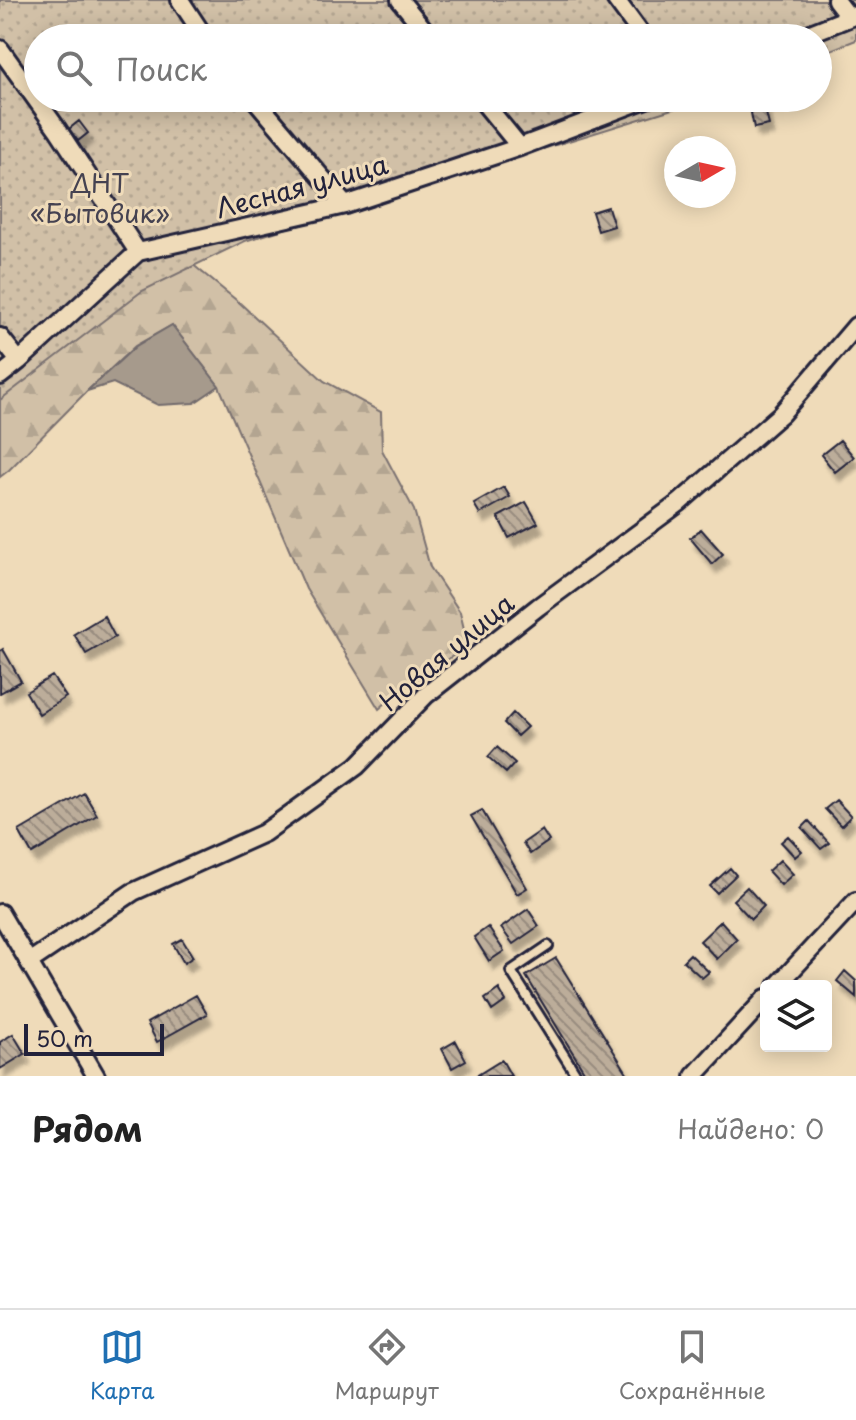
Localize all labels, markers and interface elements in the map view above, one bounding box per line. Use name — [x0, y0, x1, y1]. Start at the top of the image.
search box — [24, 24, 832, 112]
icon: search — [52, 46, 96, 90]
text: Поиск — [116, 46, 207, 91]
north arrow — [664, 136, 736, 208]
street label: Лесная улица — [211, 144, 393, 227]
park label: ДНТ «Бытовик» — [30, 163, 170, 232]
street label: Новая улица — [370, 583, 522, 720]
map controls — [760, 980, 832, 1052]
button: layers — [760, 980, 832, 1052]
scale bar — [24, 1020, 164, 1056]
text: 50 m — [36, 1021, 93, 1054]
text: Рядом — [32, 1102, 143, 1154]
text: Найдено: 0 — [678, 1109, 824, 1148]
tab: Карта — [90, 1325, 155, 1406]
tab: Маршрут — [335, 1325, 439, 1406]
tab: Сохранённые — [619, 1325, 766, 1406]

